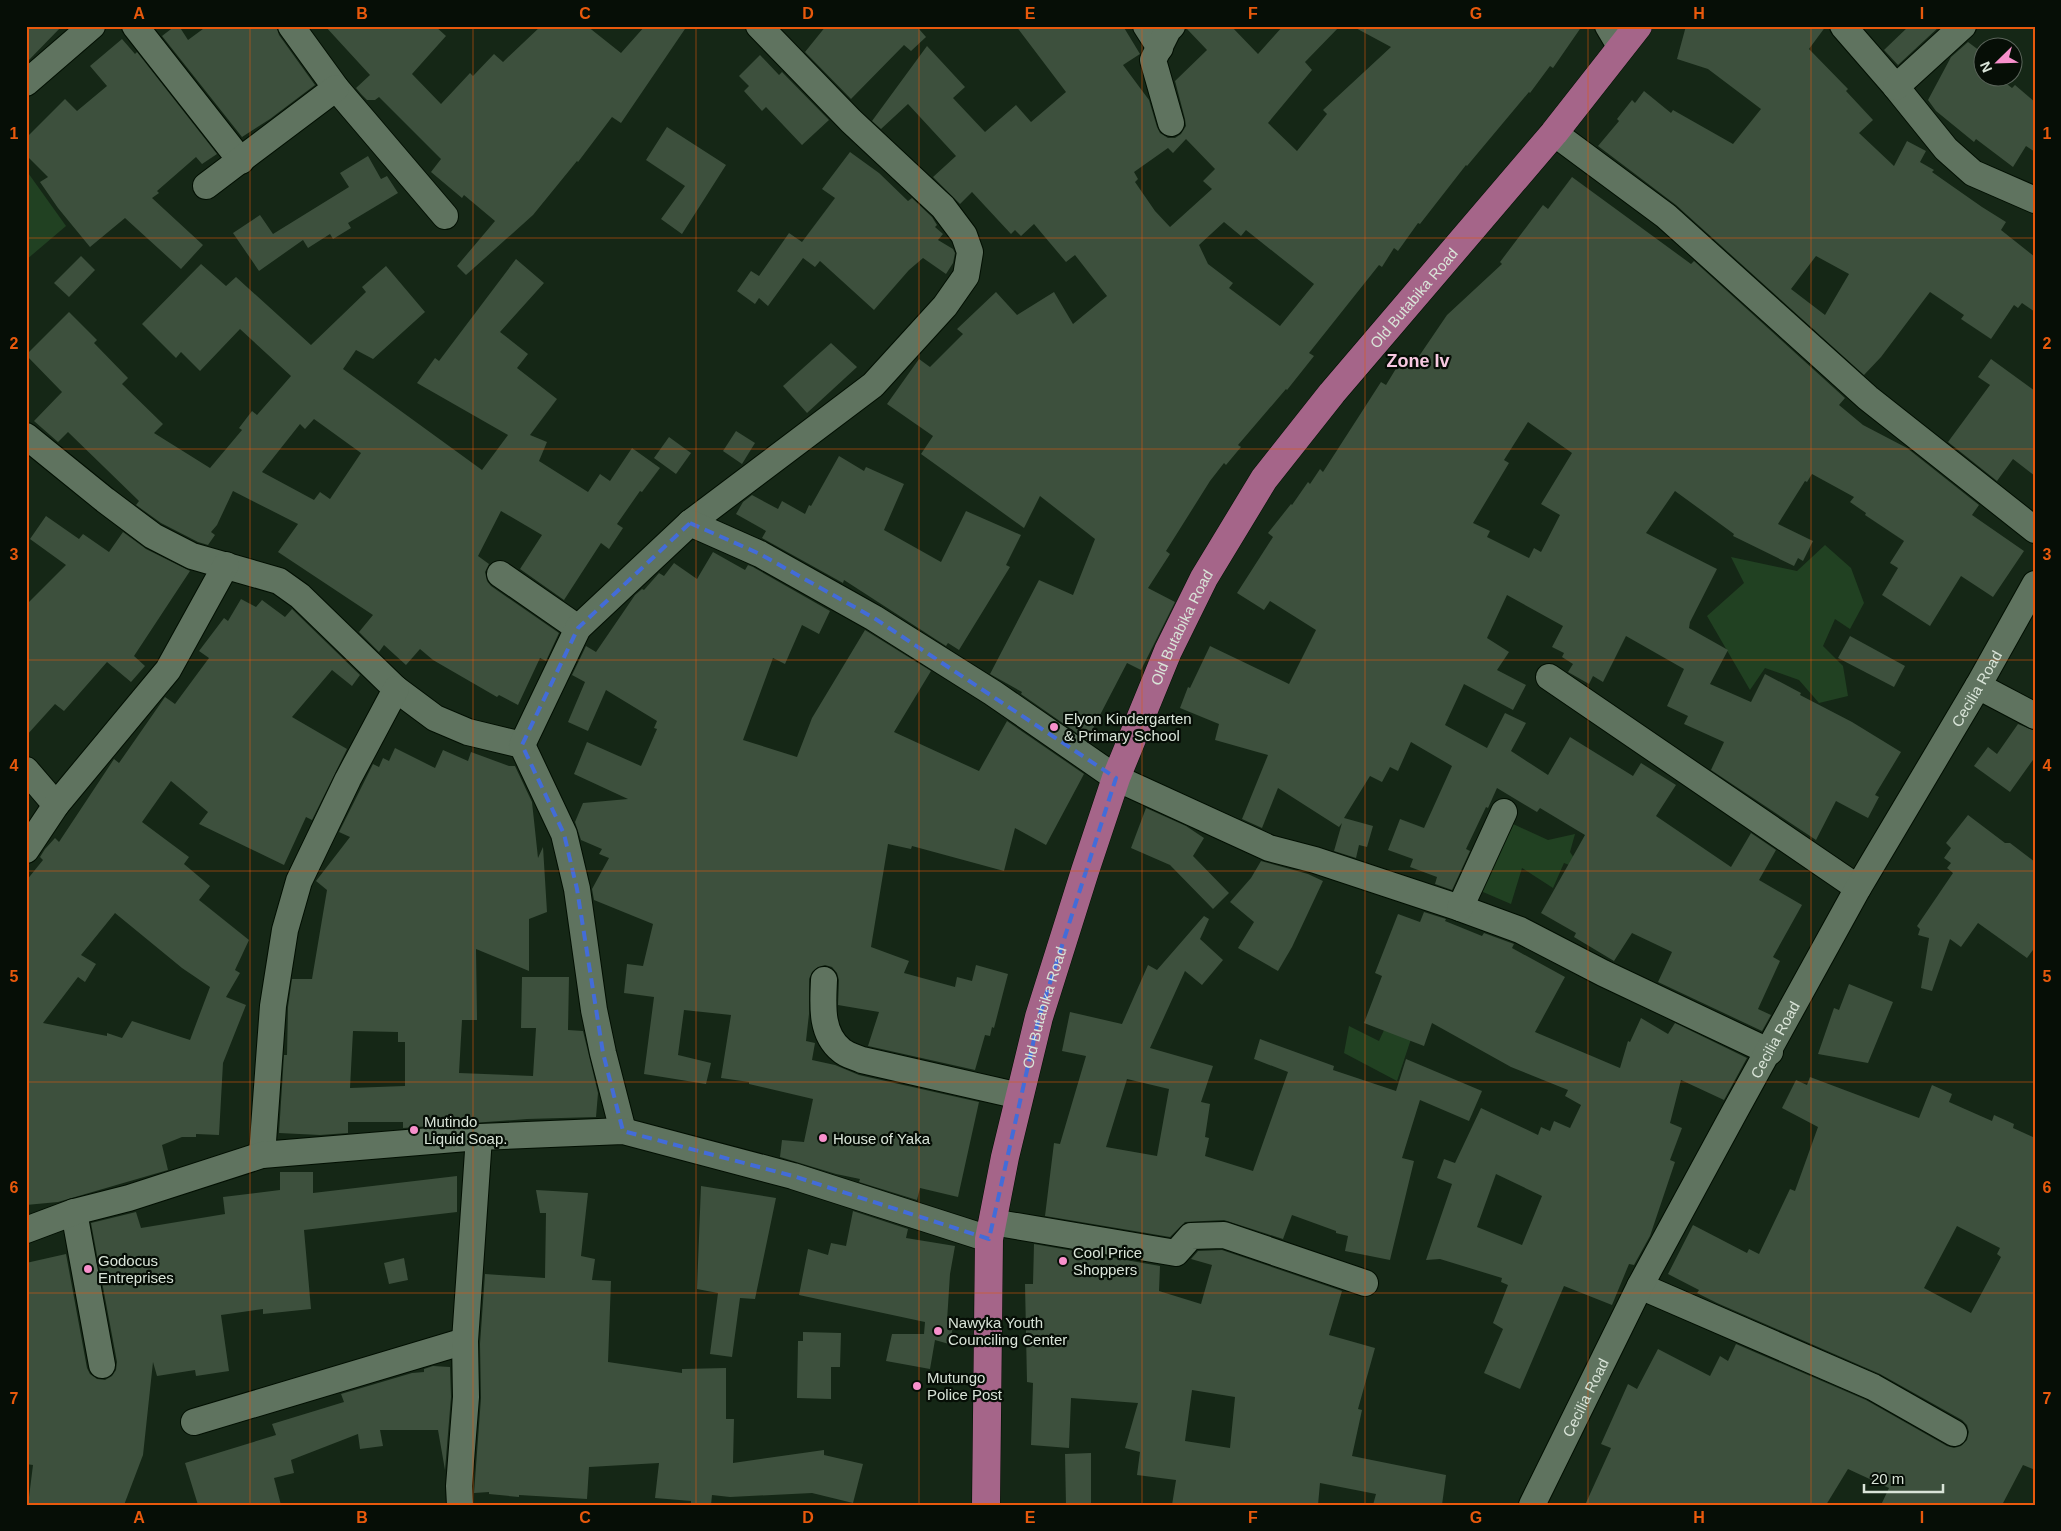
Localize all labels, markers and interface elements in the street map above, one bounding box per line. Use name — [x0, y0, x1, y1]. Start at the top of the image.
text: A — [133, 5, 145, 22]
text: B — [356, 5, 368, 22]
text: C — [579, 5, 591, 22]
text: D — [802, 5, 814, 22]
text: E — [1025, 5, 1036, 22]
text: F — [1248, 5, 1258, 22]
text: G — [1470, 5, 1482, 22]
text: H — [1693, 5, 1705, 22]
text: I — [1920, 5, 1924, 22]
north arrow — [1974, 38, 2024, 88]
text: N — [1977, 59, 1995, 75]
text: 1 — [10, 125, 19, 142]
text: 1 — [2043, 125, 2052, 142]
street label: Old Butabika Road — [1366, 244, 1461, 351]
text: 2 — [10, 335, 19, 352]
text: 2 — [2043, 335, 2052, 352]
district label: Zone Iv — [1386, 351, 1450, 371]
text: 3 — [10, 546, 19, 563]
text: 3 — [2043, 546, 2052, 563]
street label: Old Butabika Road — [1147, 566, 1216, 688]
street label: Cecilia Road — [1947, 647, 2005, 729]
place label: Elyon Kindergarten & Primary School — [1064, 710, 1192, 744]
marker: Elyon Kindergarten & Primary School — [1048, 721, 1060, 733]
text: 4 — [10, 757, 19, 774]
text: 4 — [2043, 757, 2052, 774]
street label: Old Butabika Road — [1018, 944, 1069, 1070]
text: 5 — [10, 968, 19, 985]
text: 5 — [2043, 968, 2052, 985]
street label: Cecilia Road — [1746, 998, 1802, 1081]
place label: Mutindo Liquid Soap. — [424, 1113, 507, 1147]
marker: Mutindo Liquid Soap. — [408, 1124, 420, 1136]
place label: House of Yaka — [833, 1130, 931, 1147]
marker: House of Yaka — [817, 1132, 829, 1144]
text: 6 — [10, 1179, 19, 1196]
text: 6 — [2043, 1179, 2052, 1196]
place label: Cool Price Shoppers — [1073, 1244, 1142, 1278]
place label: Godocus Entreprises — [98, 1252, 174, 1286]
marker: Cool Price Shoppers — [1057, 1255, 1069, 1267]
marker: Godocus Entreprises — [82, 1263, 94, 1275]
place label: Nawyka Youth Counciling Center — [948, 1314, 1067, 1348]
marker: Nawyka Youth Counciling Center — [932, 1325, 944, 1337]
street label: Cecilia Road — [1559, 1355, 1612, 1439]
place label: Mutungo Police Post — [927, 1369, 1003, 1403]
marker: Mutungo Police Post — [911, 1380, 923, 1392]
text: 7 — [10, 1390, 19, 1407]
text: 7 — [2043, 1390, 2052, 1407]
scale bar — [1864, 1461, 1942, 1493]
text: 20 m — [1871, 1470, 1904, 1487]
text: A — [133, 1509, 145, 1526]
text: B — [356, 1509, 368, 1526]
text: C — [579, 1509, 591, 1526]
text: D — [802, 1509, 814, 1526]
text: E — [1025, 1509, 1036, 1526]
text: F — [1248, 1509, 1258, 1526]
text: G — [1470, 1509, 1482, 1526]
text: H — [1693, 1509, 1705, 1526]
text: I — [1920, 1509, 1924, 1526]

